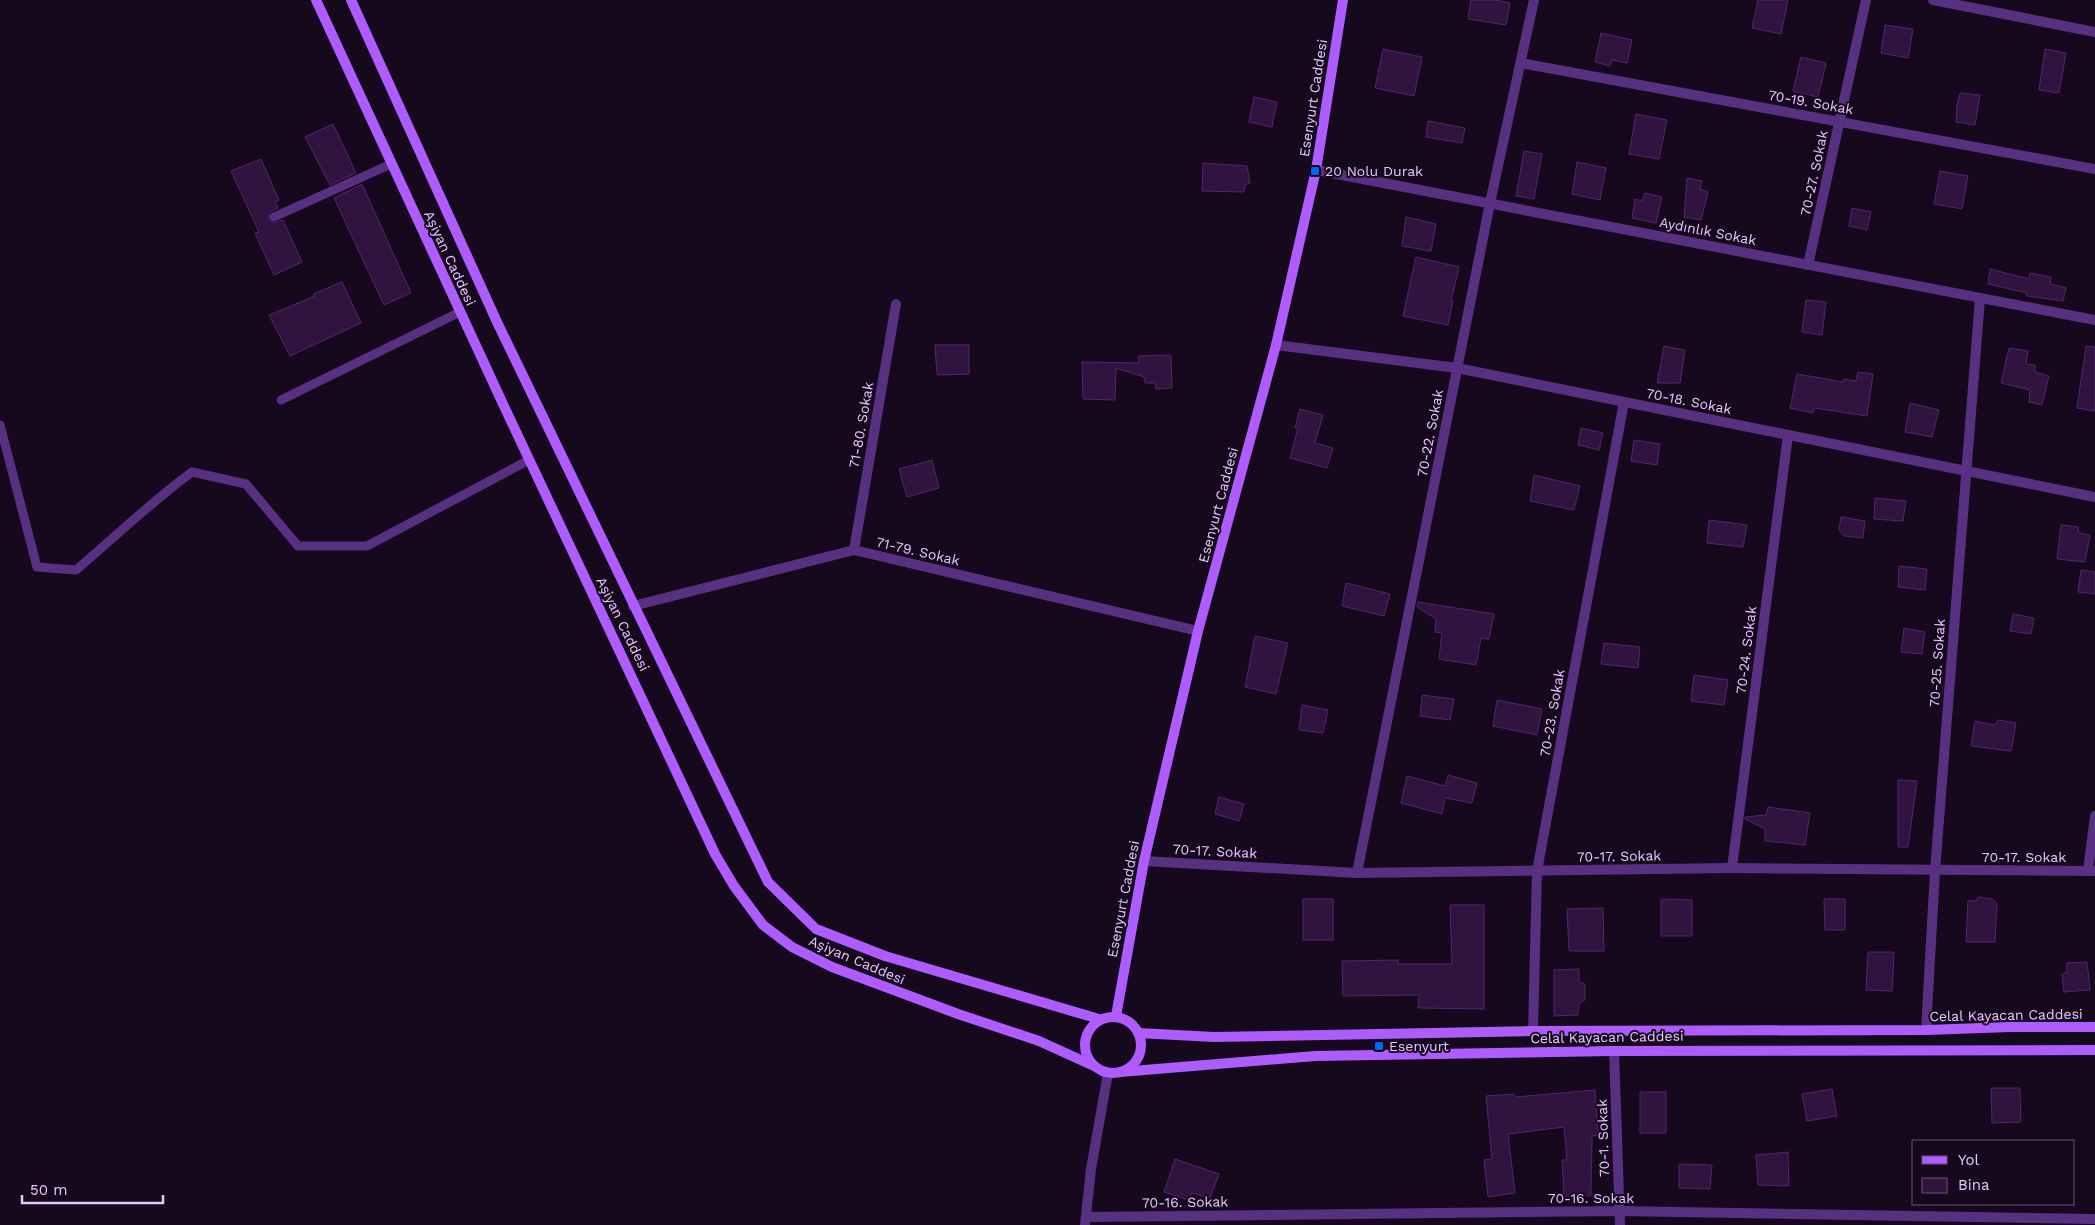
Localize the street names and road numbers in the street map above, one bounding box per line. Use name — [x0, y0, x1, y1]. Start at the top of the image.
street label: Esenyurt Caddesi — [1296, 38, 1330, 158]
street label: 70-19. Sokak — [1767, 87, 1855, 117]
street label: 70-27. Sokak — [1797, 129, 1831, 217]
street label: Aşiyan Caddesi — [421, 208, 479, 308]
street label: Aydınlık Sokak — [1658, 214, 1758, 248]
street label: 71-80. Sokak — [846, 381, 876, 469]
street label: 70-18. Sokak — [1645, 385, 1733, 417]
street label: 70-22. Sokak — [1414, 388, 1446, 478]
street label: Esenyurt Caddesi — [1195, 445, 1241, 565]
street label: 71-79. Sokak — [875, 534, 961, 568]
street label: Aşiyan Caddesi — [593, 574, 653, 674]
street label: 70-24. Sokak — [1733, 605, 1759, 695]
street label: 70-25. Sokak — [1926, 618, 1948, 708]
street label: 70-23. Sokak — [1536, 668, 1568, 758]
street label: Esenyurt Caddesi — [1104, 839, 1142, 959]
street label: 70-17. Sokak — [1172, 841, 1258, 861]
street label: 70-17. Sokak — [1577, 847, 1661, 865]
street label: 70-17. Sokak — [1982, 849, 2066, 865]
street label: Aşiyan Caddesi — [806, 933, 908, 987]
street label: Celal Kayacan Caddesi — [1929, 1006, 2083, 1024]
street label: Celal Kayacan Caddesi — [1530, 1028, 1684, 1046]
street label: 70-1. Sokak — [1594, 1099, 1612, 1177]
street label: 70-16. Sokak — [1548, 1190, 1634, 1206]
street label: 70-16. Sokak — [1142, 1193, 1228, 1211]

